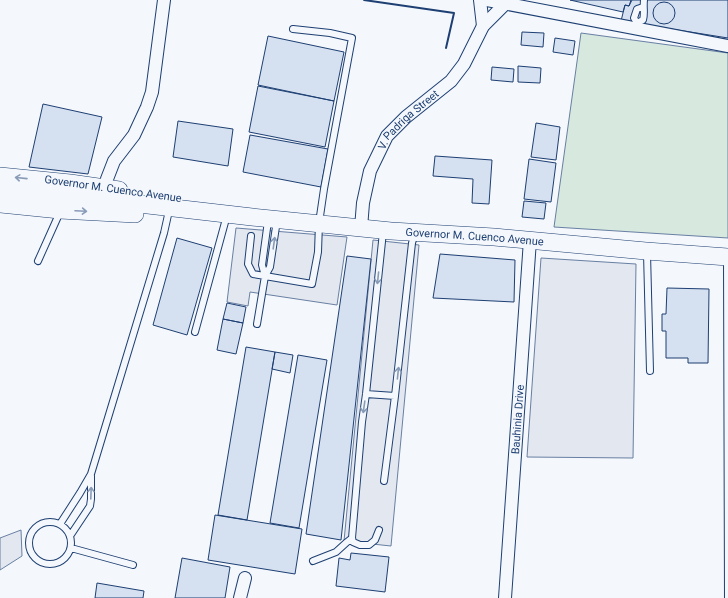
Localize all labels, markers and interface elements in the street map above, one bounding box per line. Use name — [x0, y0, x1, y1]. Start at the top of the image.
street label: V. Padriga Street — [375, 87, 441, 152]
street label: Governor M. Cuenco Avenue — [44, 173, 183, 205]
one-way arrow — [15, 174, 28, 181]
one-way arrow — [74, 208, 87, 215]
street label: Governor M. Cuenco Avenue — [405, 225, 544, 248]
one-way arrow — [270, 237, 278, 250]
one-way arrow — [374, 271, 382, 284]
one-way arrow — [394, 367, 402, 380]
street label: Bauhinia Drive — [509, 384, 526, 455]
one-way arrow — [360, 400, 368, 413]
one-way arrow — [88, 487, 95, 500]

